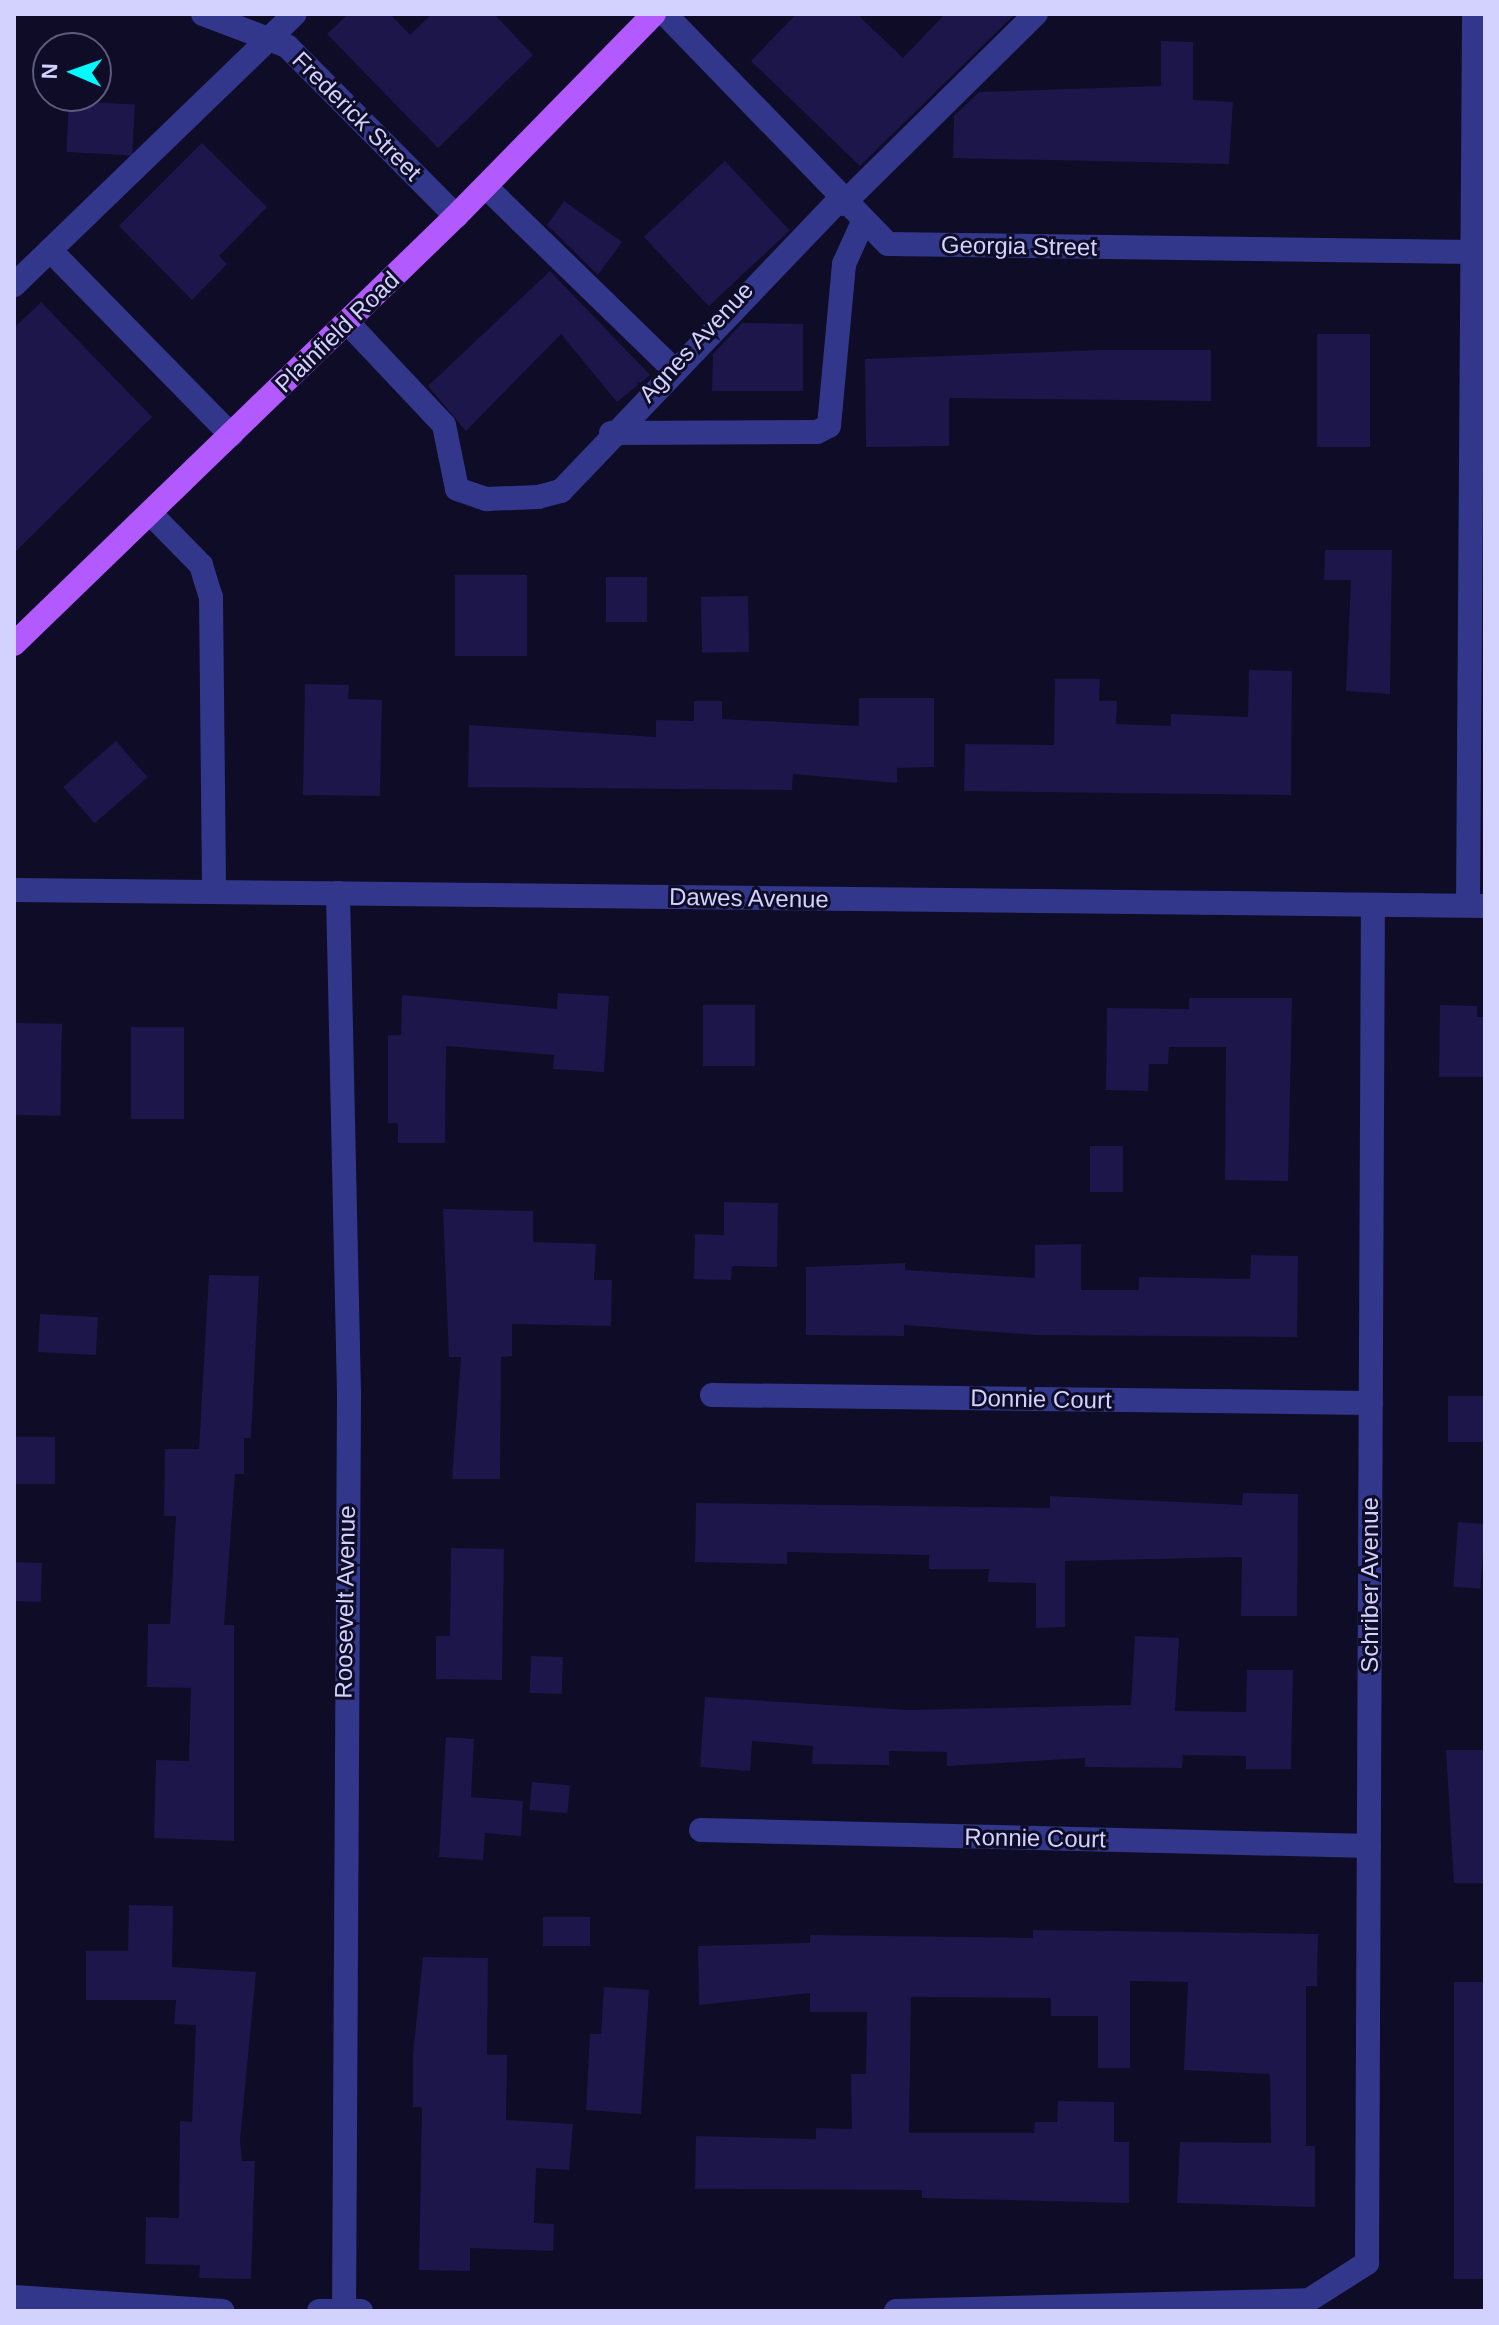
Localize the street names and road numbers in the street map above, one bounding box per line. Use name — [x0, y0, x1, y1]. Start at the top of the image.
street label: Frederick Street — [286, 45, 428, 187]
street label: Georgia Street — [941, 230, 1097, 262]
street label: Plainfield Road — [269, 266, 405, 398]
street label: Agnes Avenue — [632, 275, 760, 409]
street label: Dawes Avenue — [668, 882, 830, 914]
street label: Donnie Court — [970, 1383, 1112, 1415]
street label: Schriber Avenue — [1356, 1496, 1384, 1674]
street label: Roosevelt Avenue — [329, 1505, 361, 1699]
street label: Ronnie Court — [964, 1822, 1106, 1854]

